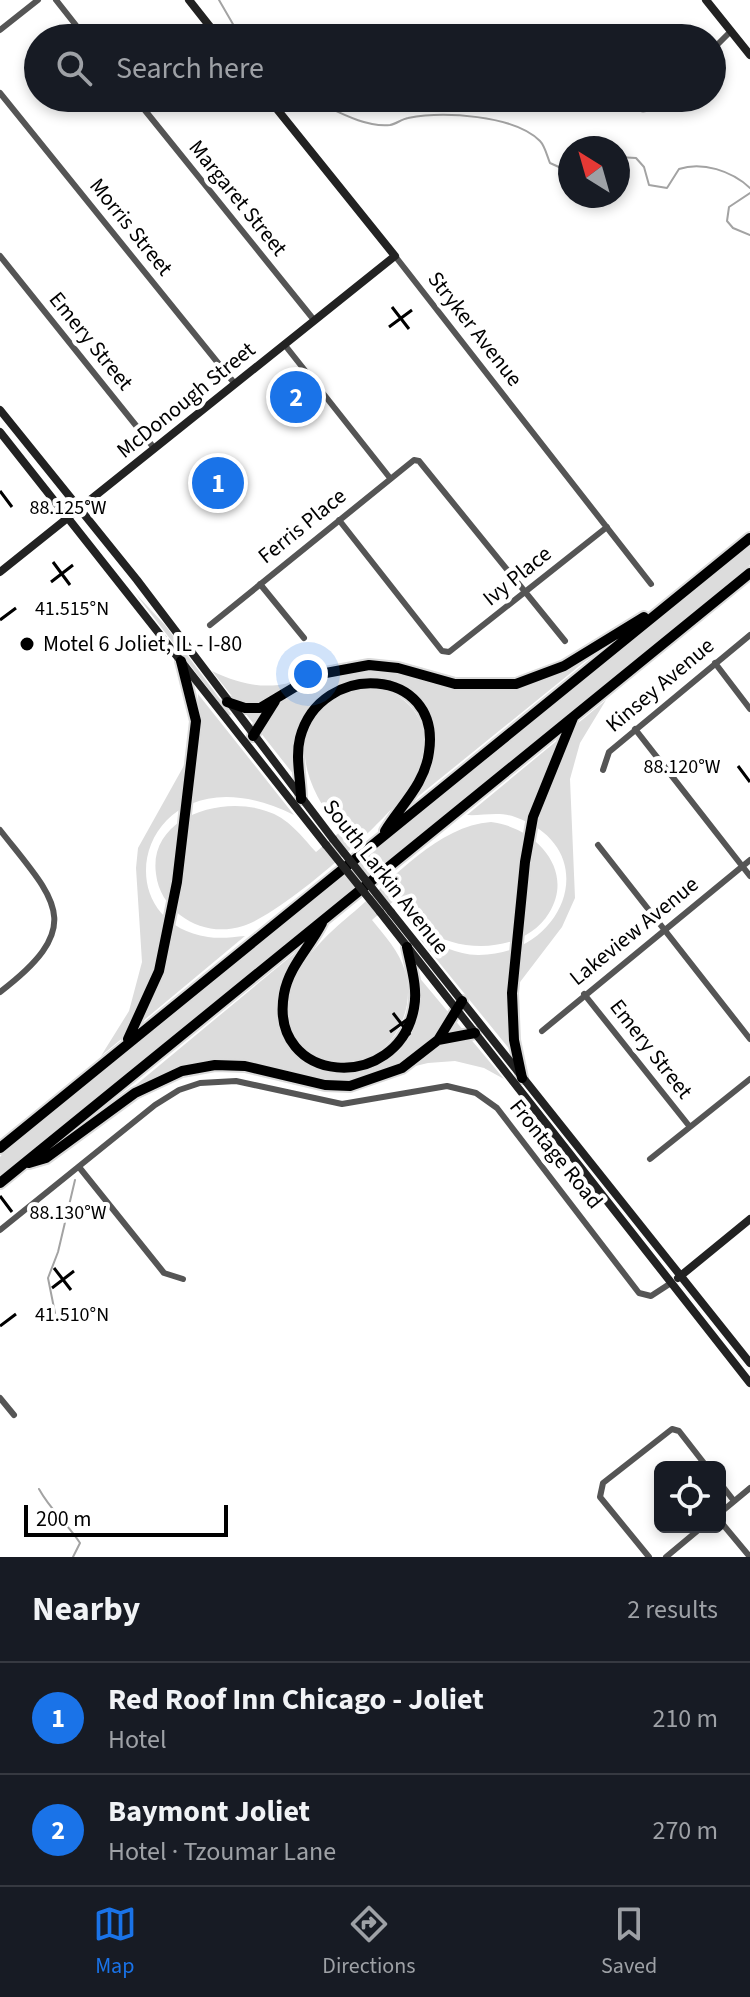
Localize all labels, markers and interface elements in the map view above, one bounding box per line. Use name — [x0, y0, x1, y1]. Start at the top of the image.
search box — [24, 24, 726, 112]
icon: search — [52, 46, 96, 90]
text: Search here — [116, 47, 264, 90]
street label: Margaret Street — [181, 133, 295, 263]
north arrow — [558, 136, 630, 208]
street label: Morris Street — [82, 171, 181, 283]
street label: Stryker Avenue — [420, 265, 530, 393]
street label: Emery Street — [41, 285, 141, 398]
street label: McDonough Street — [110, 334, 263, 466]
pin: 2 — [270, 367, 322, 427]
pin: 1 — [192, 453, 244, 513]
street label: Ferris Place — [251, 480, 353, 572]
text: 88.125°W — [29, 494, 107, 522]
street label: Ivy Place — [476, 538, 558, 614]
text: 41.515°N — [35, 595, 109, 623]
place label: Motel 6 Joliet, IL - I-80 — [43, 628, 242, 660]
street label: Kinsey Avenue — [599, 630, 721, 740]
marker: Motel 6 Joliet, IL - I-80 — [18, 635, 36, 653]
your location — [288, 654, 328, 694]
text: 88.120°W — [643, 753, 721, 781]
street label: South Larkin Avenue — [315, 793, 457, 962]
street label: Lakeview Avenue — [563, 869, 706, 993]
street label: Emery Street — [602, 992, 701, 1106]
street label: Frontage Road — [502, 1092, 610, 1216]
text: 88.130°W — [29, 1199, 107, 1227]
text: 41.510°N — [35, 1301, 109, 1329]
map controls — [654, 1461, 726, 1533]
button: locate — [654, 1461, 726, 1533]
scale bar — [24, 1501, 228, 1537]
text: 200 m — [36, 1503, 91, 1535]
text: Nearby — [32, 1585, 140, 1634]
text: 2 results — [627, 1591, 718, 1628]
text: Red Roof Inn Chicago - Joliet — [108, 1678, 484, 1721]
text: 1 — [51, 1700, 65, 1737]
text: 210 m — [652, 1700, 718, 1737]
text: Hotel — [108, 1721, 167, 1758]
text: Baymont Joliet — [108, 1790, 310, 1833]
text: 2 — [51, 1812, 65, 1849]
text: 270 m — [652, 1812, 718, 1849]
text: Hotel · Tzoumar Lane — [108, 1833, 336, 1870]
tab: Map — [93, 1902, 137, 1982]
tab: Directions — [322, 1902, 415, 1982]
tab: Saved — [601, 1902, 657, 1982]

